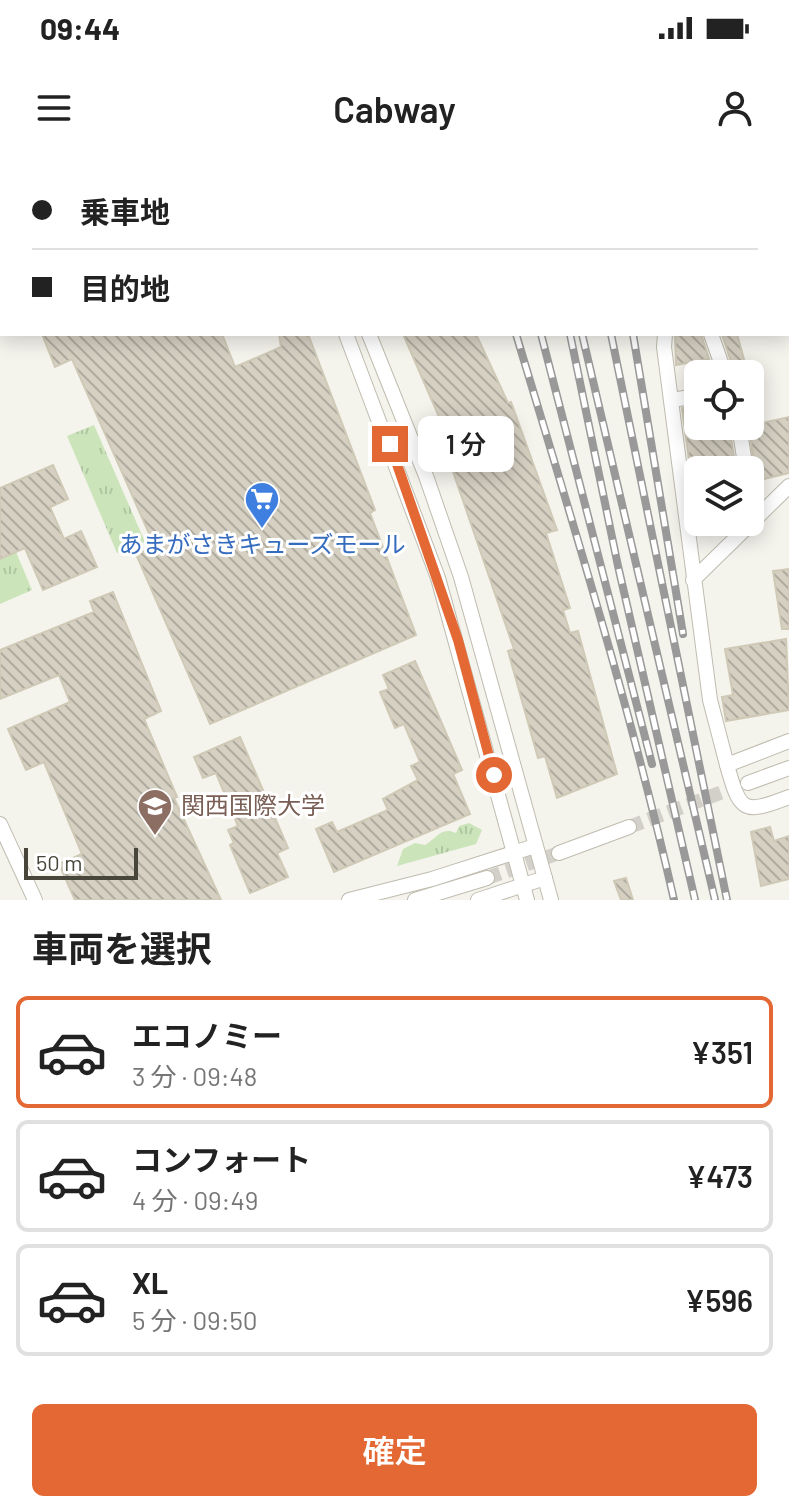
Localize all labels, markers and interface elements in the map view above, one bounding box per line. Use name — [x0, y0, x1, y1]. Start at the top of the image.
text: 09:44 — [40, 10, 120, 46]
icon: menu — [32, 86, 76, 130]
icon: person — [713, 86, 757, 130]
text: Cabway — [333, 87, 456, 130]
text: 乗車地 — [80, 193, 170, 229]
text: 目的地 — [80, 270, 170, 306]
map controls — [684, 360, 764, 536]
button: locate — [684, 360, 764, 440]
callout: 1 分 — [418, 416, 514, 472]
route end — [372, 426, 408, 462]
text: 1 分 — [446, 428, 486, 459]
button: layers — [684, 456, 764, 536]
supermarket icon: あまがさきキューズモール — [243, 480, 281, 530]
place label: あまがさきキューズモール — [119, 529, 405, 558]
route start — [476, 757, 512, 793]
school or university icon: 関西国際大学 — [136, 787, 174, 837]
place label: 関西国際大学 — [181, 790, 325, 819]
scale bar — [24, 844, 138, 880]
text: 50 m — [36, 849, 82, 875]
text: 車両を選択 — [32, 926, 212, 969]
icon: car — [36, 1016, 108, 1088]
text: エコノミー — [132, 1017, 282, 1053]
text: ¥351 — [690, 1034, 753, 1070]
text: 3 分 · 09:48 — [132, 1060, 257, 1091]
icon: car — [36, 1140, 108, 1212]
text: コンフォート — [132, 1141, 311, 1177]
text: ¥473 — [686, 1158, 753, 1194]
text: 4 分 · 09:49 — [132, 1184, 258, 1215]
icon: car — [36, 1264, 108, 1336]
text: XL — [132, 1264, 168, 1300]
text: ¥596 — [685, 1282, 753, 1318]
text: 5 分 · 09:50 — [132, 1304, 258, 1335]
button: 確定 — [32, 1404, 757, 1496]

